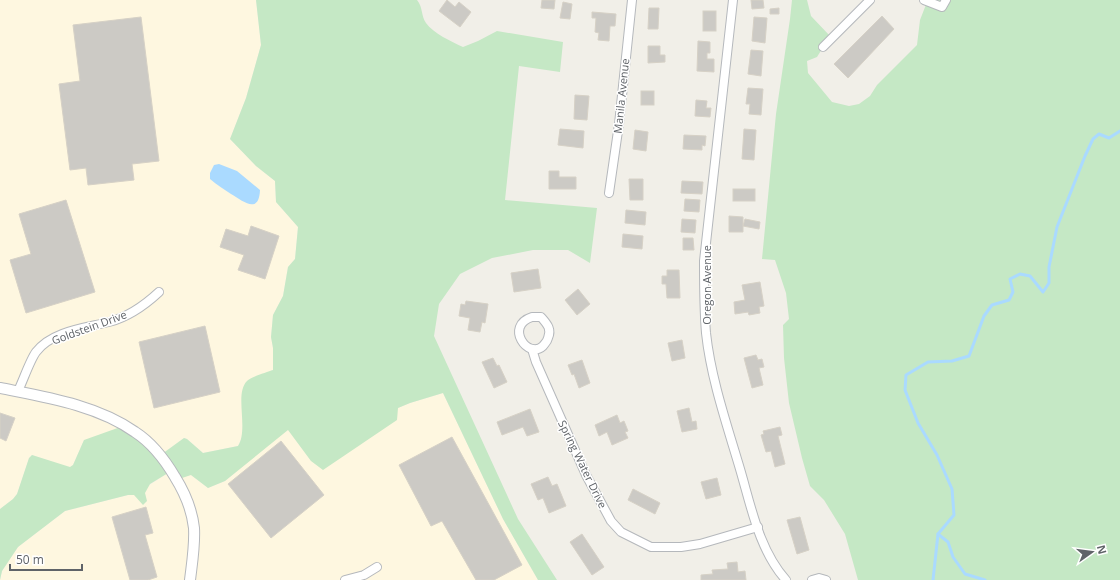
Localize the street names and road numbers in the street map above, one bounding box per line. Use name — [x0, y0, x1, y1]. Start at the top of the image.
street label: Manila Avenue — [610, 58, 632, 134]
street label: Oregon Avenue — [699, 245, 714, 325]
street label: Goldstein Drive — [49, 306, 129, 348]
street label: Spring Water Drive — [555, 417, 611, 511]

